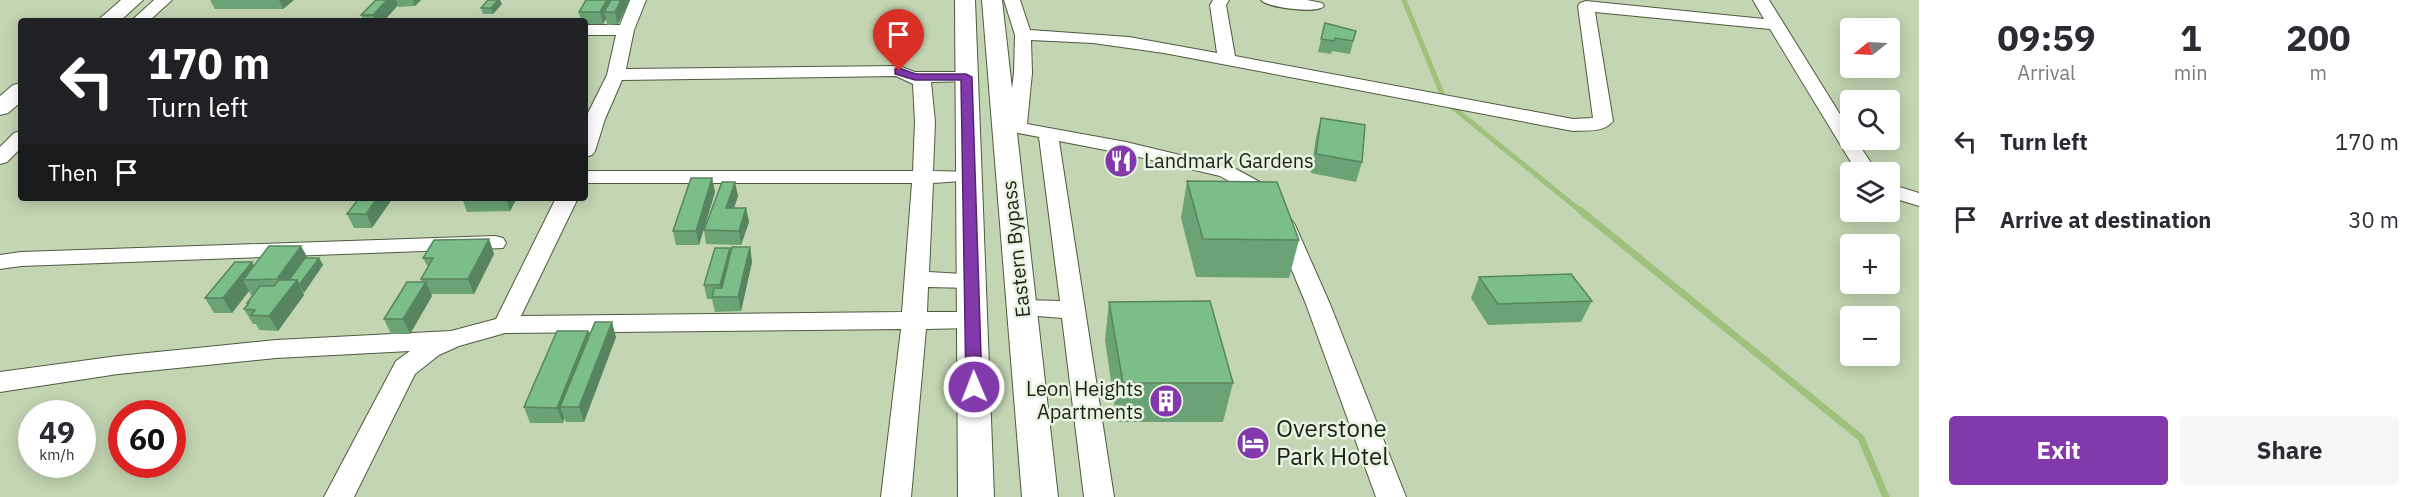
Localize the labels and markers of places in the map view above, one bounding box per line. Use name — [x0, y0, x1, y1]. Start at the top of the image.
pin — [873, 9, 924, 71]
restaurant icon: Landmark Gardens — [1103, 143, 1139, 179]
place label: Landmark Gardens — [1144, 147, 1314, 174]
place label: Leon Heights Apartments — [1026, 375, 1143, 425]
building icon: Leon Heights Apartments — [1148, 383, 1184, 419]
place label: Overstone Park Hotel — [1276, 412, 1389, 472]
hotel icon: Overstone Park Hotel — [1235, 425, 1271, 461]

